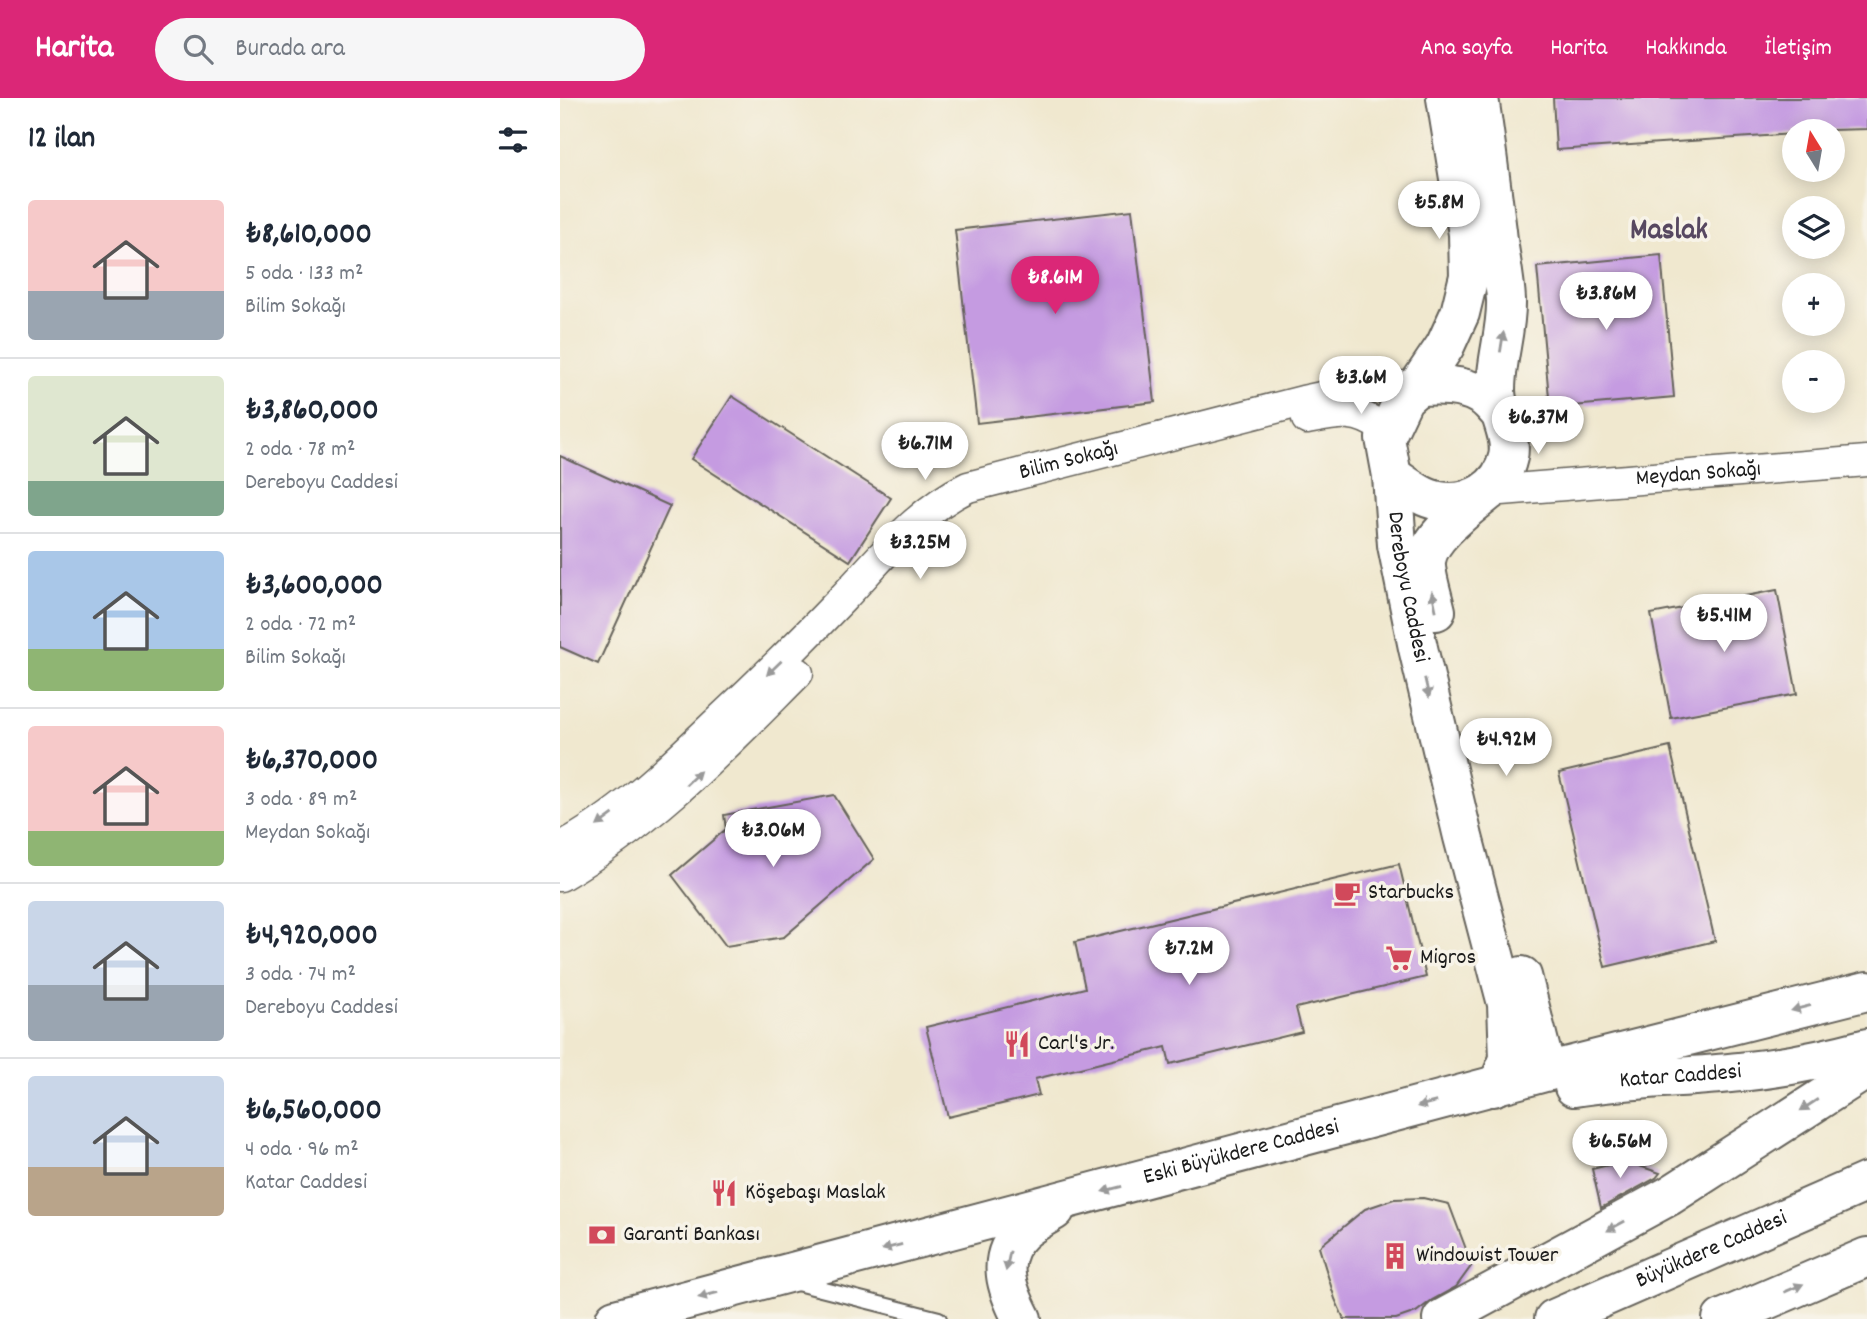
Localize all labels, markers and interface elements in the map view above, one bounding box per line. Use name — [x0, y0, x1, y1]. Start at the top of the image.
search box — [155, 18, 645, 81]
text: Harita — [35, 26, 113, 73]
icon: search — [179, 30, 217, 68]
text: Burada ara — [235, 31, 345, 68]
text: Ana sayfa — [1421, 32, 1512, 66]
text: Harita — [1550, 32, 1607, 66]
text: Hakkında — [1645, 32, 1727, 66]
text: İletişim — [1765, 32, 1832, 66]
text: 12 ilan — [28, 119, 95, 162]
north arrow — [1782, 119, 1844, 182]
map controls — [1782, 119, 1845, 413]
icon: filters — [494, 121, 532, 159]
pin: ₺5.8M — [1390, 181, 1488, 241]
text: ₺5.8M — [1414, 187, 1464, 220]
button: layers — [1782, 196, 1845, 259]
district label: Maslak — [1630, 211, 1708, 254]
text: ₺8,610,000 — [245, 215, 372, 258]
icon: home — [84, 228, 168, 312]
pin: ₺8.61M — [998, 256, 1112, 316]
text: 5 oda · 133 m² — [245, 258, 363, 291]
text: ₺8.61M — [1027, 262, 1083, 295]
pin: ₺3.86M — [1549, 272, 1663, 332]
button: + — [1782, 273, 1845, 336]
text: ₺3.86M — [1576, 278, 1636, 311]
text: Bilim Sokağı — [245, 291, 346, 324]
one-way arrow — [1497, 331, 1508, 353]
button: − — [1782, 350, 1845, 413]
pin: ₺3.6M — [1312, 356, 1410, 416]
text: ₺3.6M — [1335, 362, 1387, 395]
text: ₺3,860,000 — [245, 391, 379, 434]
pin: ₺6.37M — [1481, 396, 1595, 456]
text: ₺6.37M — [1508, 402, 1568, 435]
icon: home — [84, 404, 168, 488]
pin: ₺6.71M — [868, 422, 982, 482]
text: ₺6.71M — [897, 428, 953, 461]
street label: Bilim Sokağı — [1016, 433, 1122, 490]
text: 2 oda · 78 m² — [245, 434, 355, 467]
street label: Meydan Sokağı — [1635, 453, 1762, 496]
text: Dereboyu Caddesi — [245, 467, 398, 500]
street label: Dereboyu Caddesi — [1378, 510, 1437, 666]
pin: ₺3.25M — [863, 522, 977, 581]
text: ₺3.25M — [889, 527, 951, 560]
text: ₺3,600,000 — [245, 566, 383, 609]
icon: home — [84, 579, 168, 663]
one-way arrow — [1429, 590, 1440, 612]
pin: ₺5.41M — [1667, 594, 1781, 654]
text: ₺5.41M — [1696, 600, 1752, 633]
text: 2 oda · 72 m² — [245, 609, 356, 642]
text: Bilim Sokağı — [245, 642, 346, 675]
one-way arrow — [766, 660, 783, 677]
one-way arrow — [1422, 677, 1433, 699]
pin: ₺4.92M — [1449, 718, 1563, 778]
text: ₺4.92M — [1476, 724, 1536, 757]
text: ₺6,370,000 — [245, 741, 378, 784]
icon: home — [84, 754, 168, 838]
one-way arrow — [684, 770, 701, 786]
text: 3 oda · 89 m² — [245, 784, 357, 817]
pin: ₺3.06M — [716, 810, 830, 869]
one-way arrow — [596, 813, 614, 827]
text: ₺3.06M — [741, 815, 805, 848]
text: Meydan Sokağı — [245, 817, 370, 850]
place label: Starbucks — [1368, 877, 1454, 910]
cafe icon: Starbucks — [1332, 878, 1362, 908]
text: ₺4,920,000 — [245, 916, 378, 959]
pin: ₺7.2M — [1140, 928, 1238, 987]
icon: home — [84, 929, 168, 1013]
text: ₺7.2M — [1165, 933, 1213, 966]
place label: Migros — [1420, 942, 1476, 975]
supermarket icon: Migros — [1384, 943, 1414, 973]
text: 3 oda · 74 m² — [245, 959, 356, 992]
text: Dereboyu Caddesi — [245, 992, 398, 1025]
one-way arrow — [1790, 1003, 1812, 1014]
place label: Carl's Jr. — [1038, 1028, 1114, 1061]
restaurant icon: Carl's Jr. — [1002, 1029, 1032, 1059]
street label: Katar Caddesi — [1618, 1055, 1743, 1098]
text: ₺6,560,000 — [245, 1091, 382, 1134]
one-way arrow — [1800, 1098, 1818, 1112]
one-way arrow — [1416, 1099, 1438, 1110]
icon: home — [84, 1104, 168, 1188]
street label: Eski Büyükdere Caddesi — [1140, 1111, 1343, 1194]
pin: ₺6.56M — [1563, 1121, 1677, 1180]
text: ₺6.56M — [1588, 1126, 1652, 1159]
text: 4 oda · 96 m² — [245, 1134, 359, 1167]
text: Katar Caddesi — [245, 1167, 367, 1200]
place label: Köşebaşı Maslak — [745, 1177, 886, 1210]
restaurant icon: Köşebaşı Maslak — [709, 1178, 739, 1208]
one-way arrow — [1102, 1184, 1123, 1194]
street label: Büyükdere Caddesi — [1631, 1202, 1792, 1298]
place label: Garanti Bankası — [623, 1219, 760, 1252]
bank icon: Garanti Bankası — [587, 1220, 617, 1250]
one-way arrow — [1607, 1220, 1626, 1232]
place label: Windowist Tower — [1416, 1240, 1559, 1273]
building icon: Windowist Tower — [1380, 1241, 1410, 1271]
one-way arrow — [882, 1242, 903, 1252]
one-way arrow — [1002, 1251, 1013, 1273]
one-way arrow — [1784, 1283, 1805, 1294]
one-way arrow — [697, 1290, 719, 1301]

